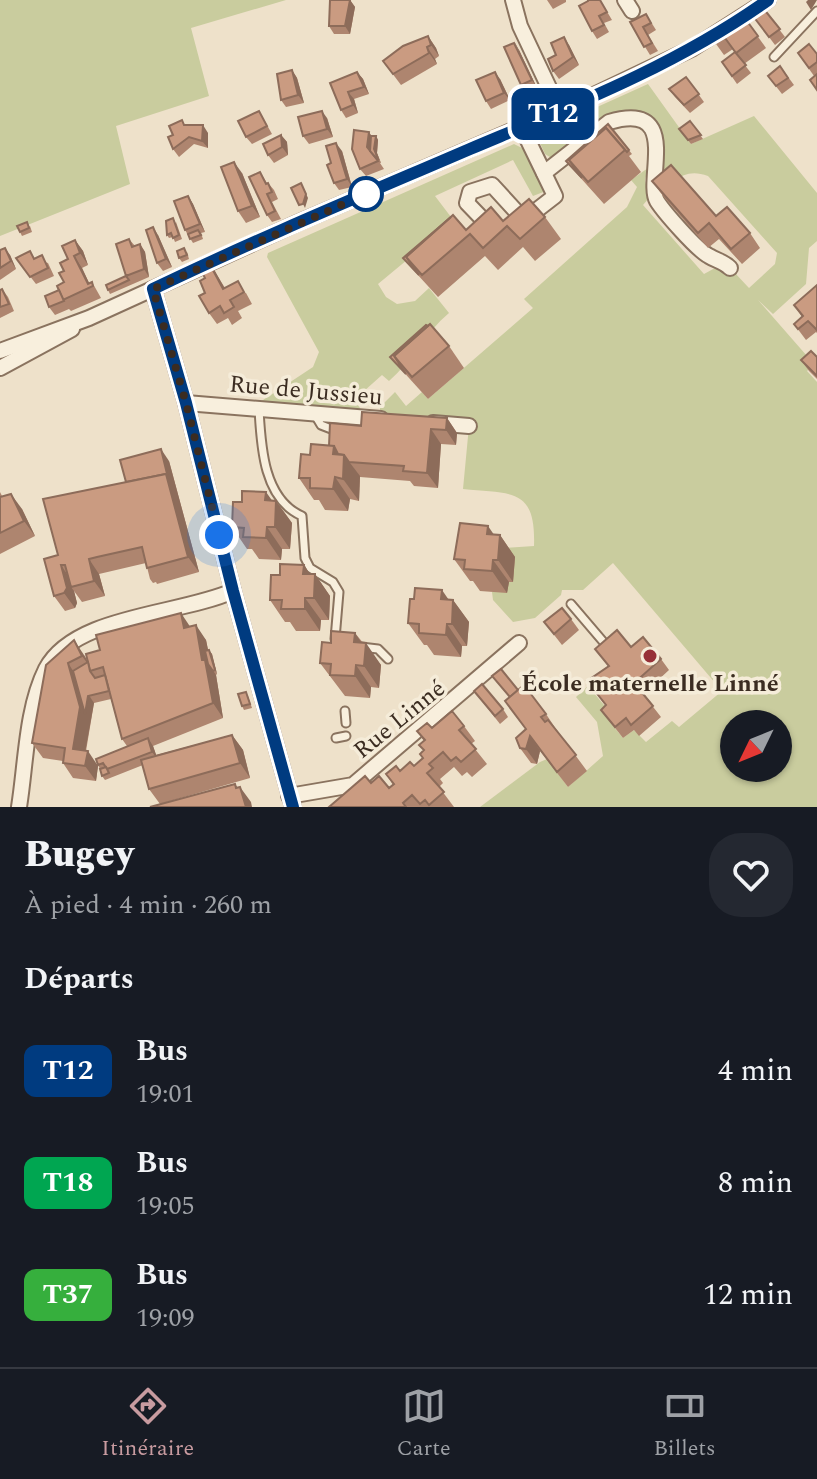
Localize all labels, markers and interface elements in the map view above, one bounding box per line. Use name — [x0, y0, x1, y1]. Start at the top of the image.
line badge: T12 — [507, 88, 599, 140]
text: T12 — [527, 92, 579, 135]
unlabelled marker — [349, 177, 383, 211]
street label: Rue de Jussieu — [228, 366, 384, 416]
your location — [199, 515, 239, 555]
marker: École maternelle Linné — [641, 647, 659, 665]
place label: École maternelle Linné — [521, 666, 779, 702]
street label: Rue Linné — [346, 671, 453, 768]
north arrow — [720, 710, 792, 782]
map controls — [720, 710, 792, 782]
text: Bugey — [24, 826, 133, 884]
button: heart — [709, 833, 793, 917]
text: À pied · 4 min · 260 m — [24, 885, 272, 925]
text: Départs — [24, 956, 134, 1002]
text: Bus — [136, 1028, 188, 1074]
text: 4 min — [718, 1048, 793, 1094]
text: T12 — [42, 1049, 94, 1092]
text: 19:01 — [136, 1074, 195, 1114]
text: Bus — [136, 1140, 188, 1186]
text: 8 min — [718, 1160, 793, 1206]
text: T18 — [42, 1161, 94, 1204]
text: 19:05 — [136, 1186, 195, 1226]
text: Bus — [136, 1252, 188, 1298]
text: 12 min — [703, 1272, 793, 1318]
text: T37 — [42, 1273, 94, 1316]
text: 19:09 — [136, 1298, 195, 1338]
tab: Itinéraire — [101, 1384, 194, 1465]
tab: Carte — [397, 1384, 451, 1465]
tab: Billets — [653, 1384, 716, 1465]

